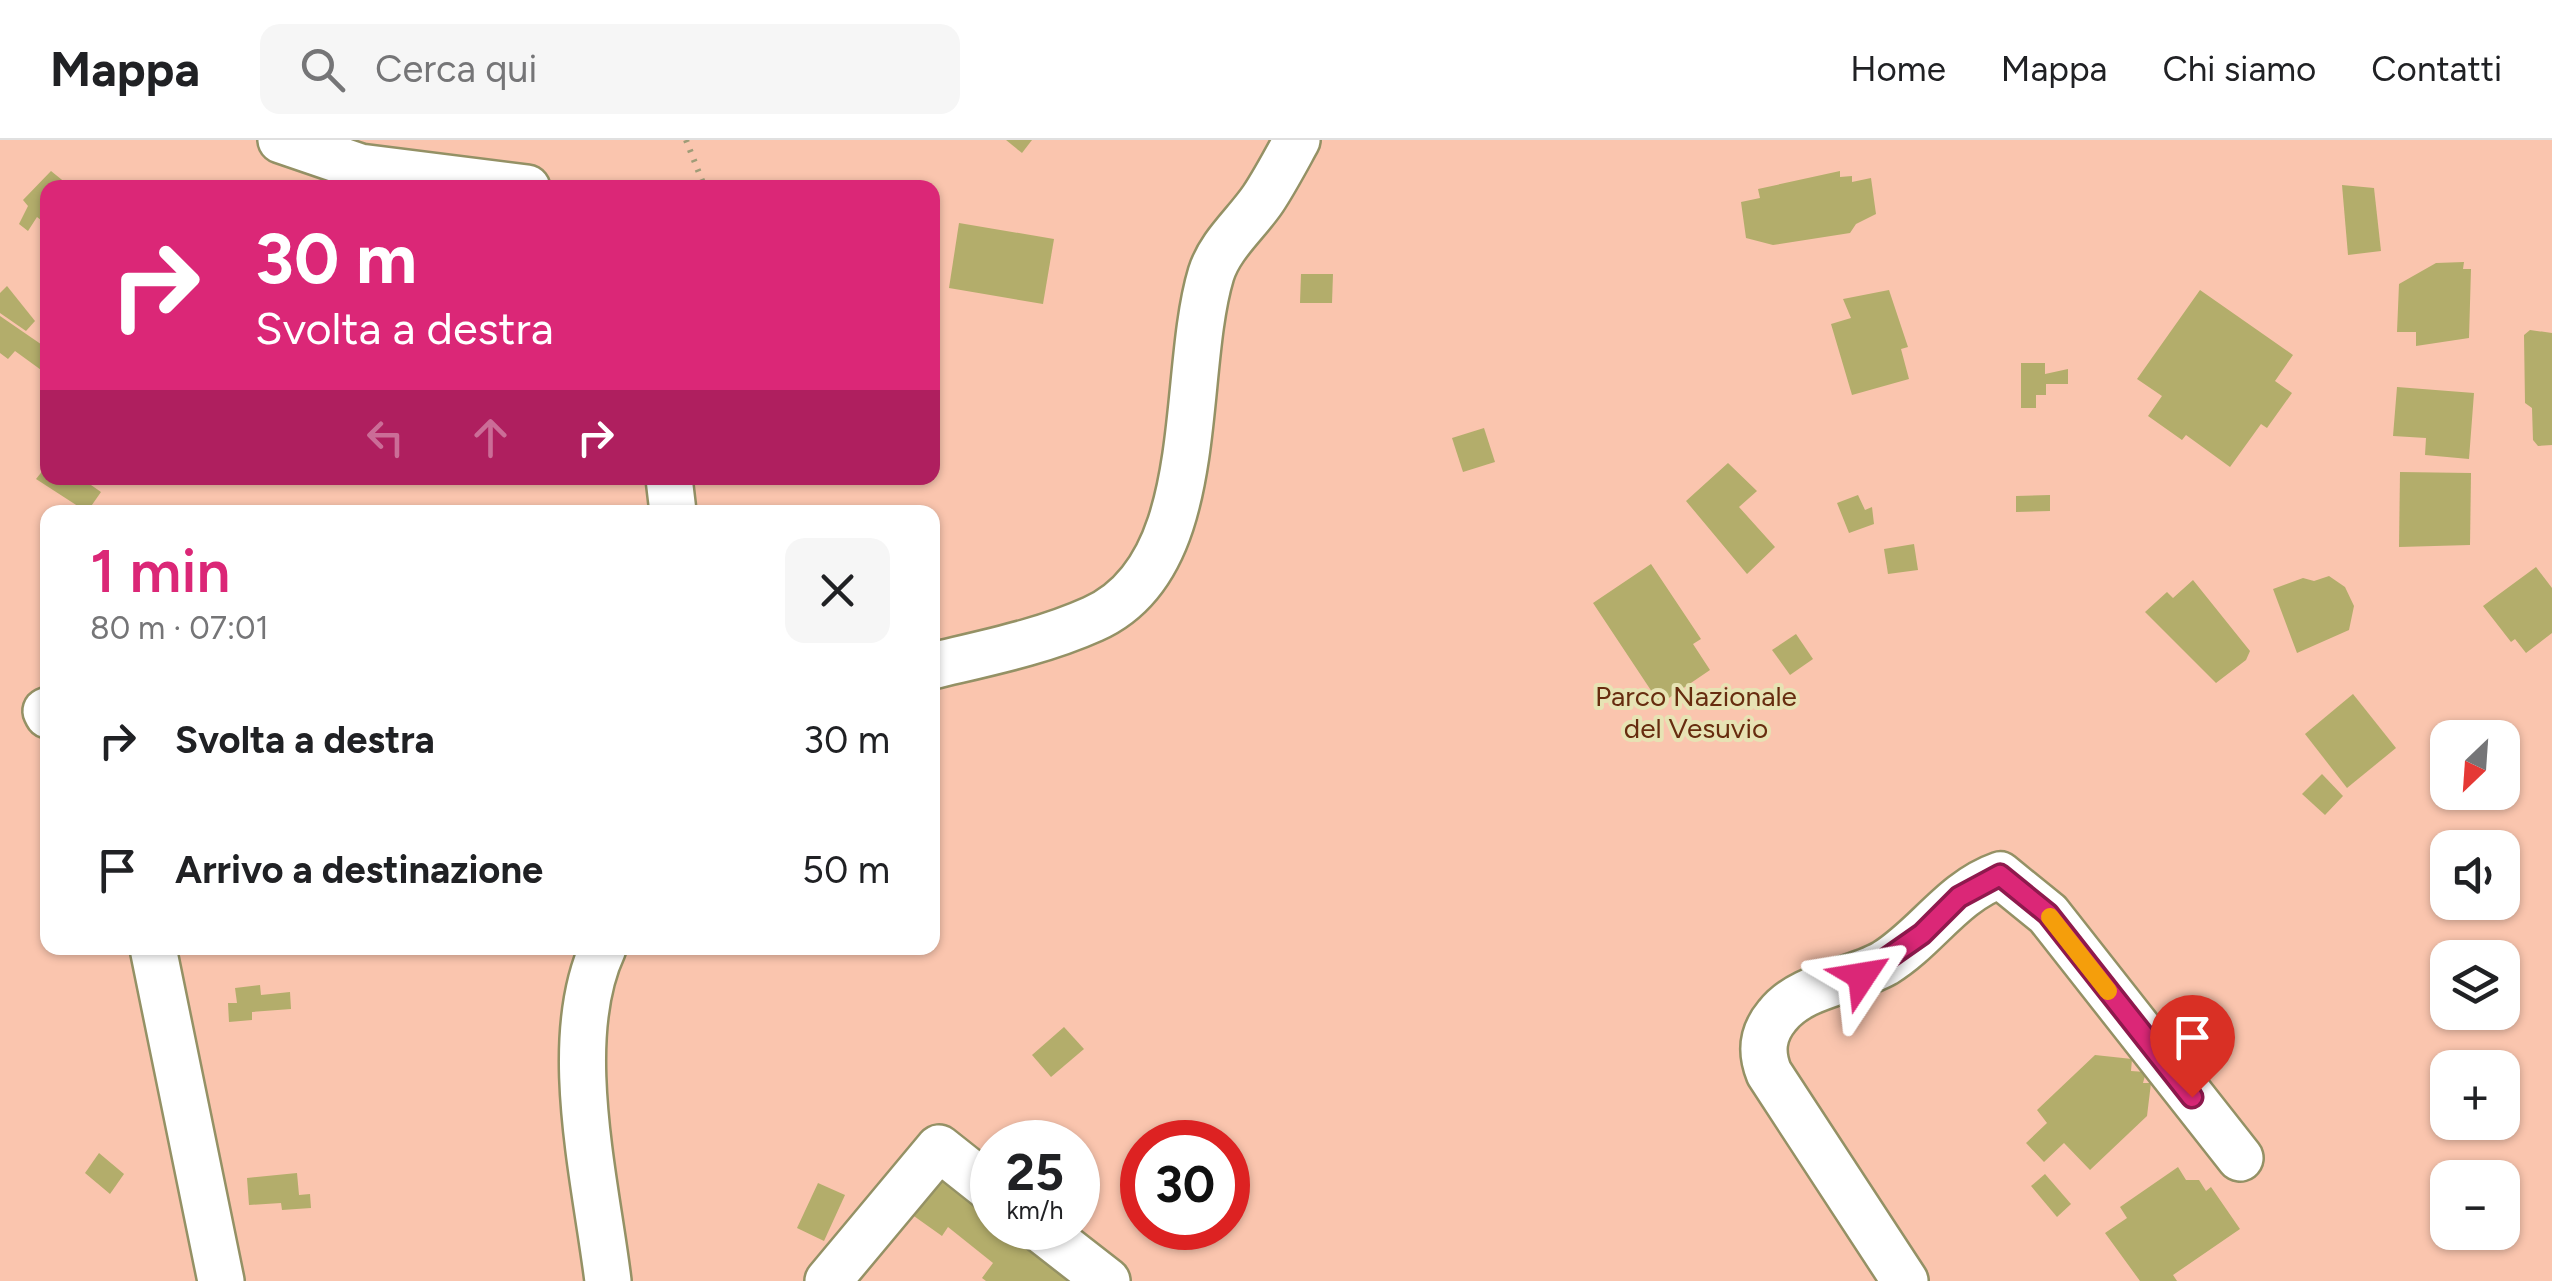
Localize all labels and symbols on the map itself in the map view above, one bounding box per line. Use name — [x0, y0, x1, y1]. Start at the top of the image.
park label: Parco Nazionale del Vesuvio — [1595, 679, 1797, 745]
north arrow — [2430, 720, 2520, 810]
position arrow — [1810, 924, 1914, 1028]
pin — [2150, 995, 2235, 1098]
speed limit sign: 30 — [1120, 1120, 1250, 1250]

